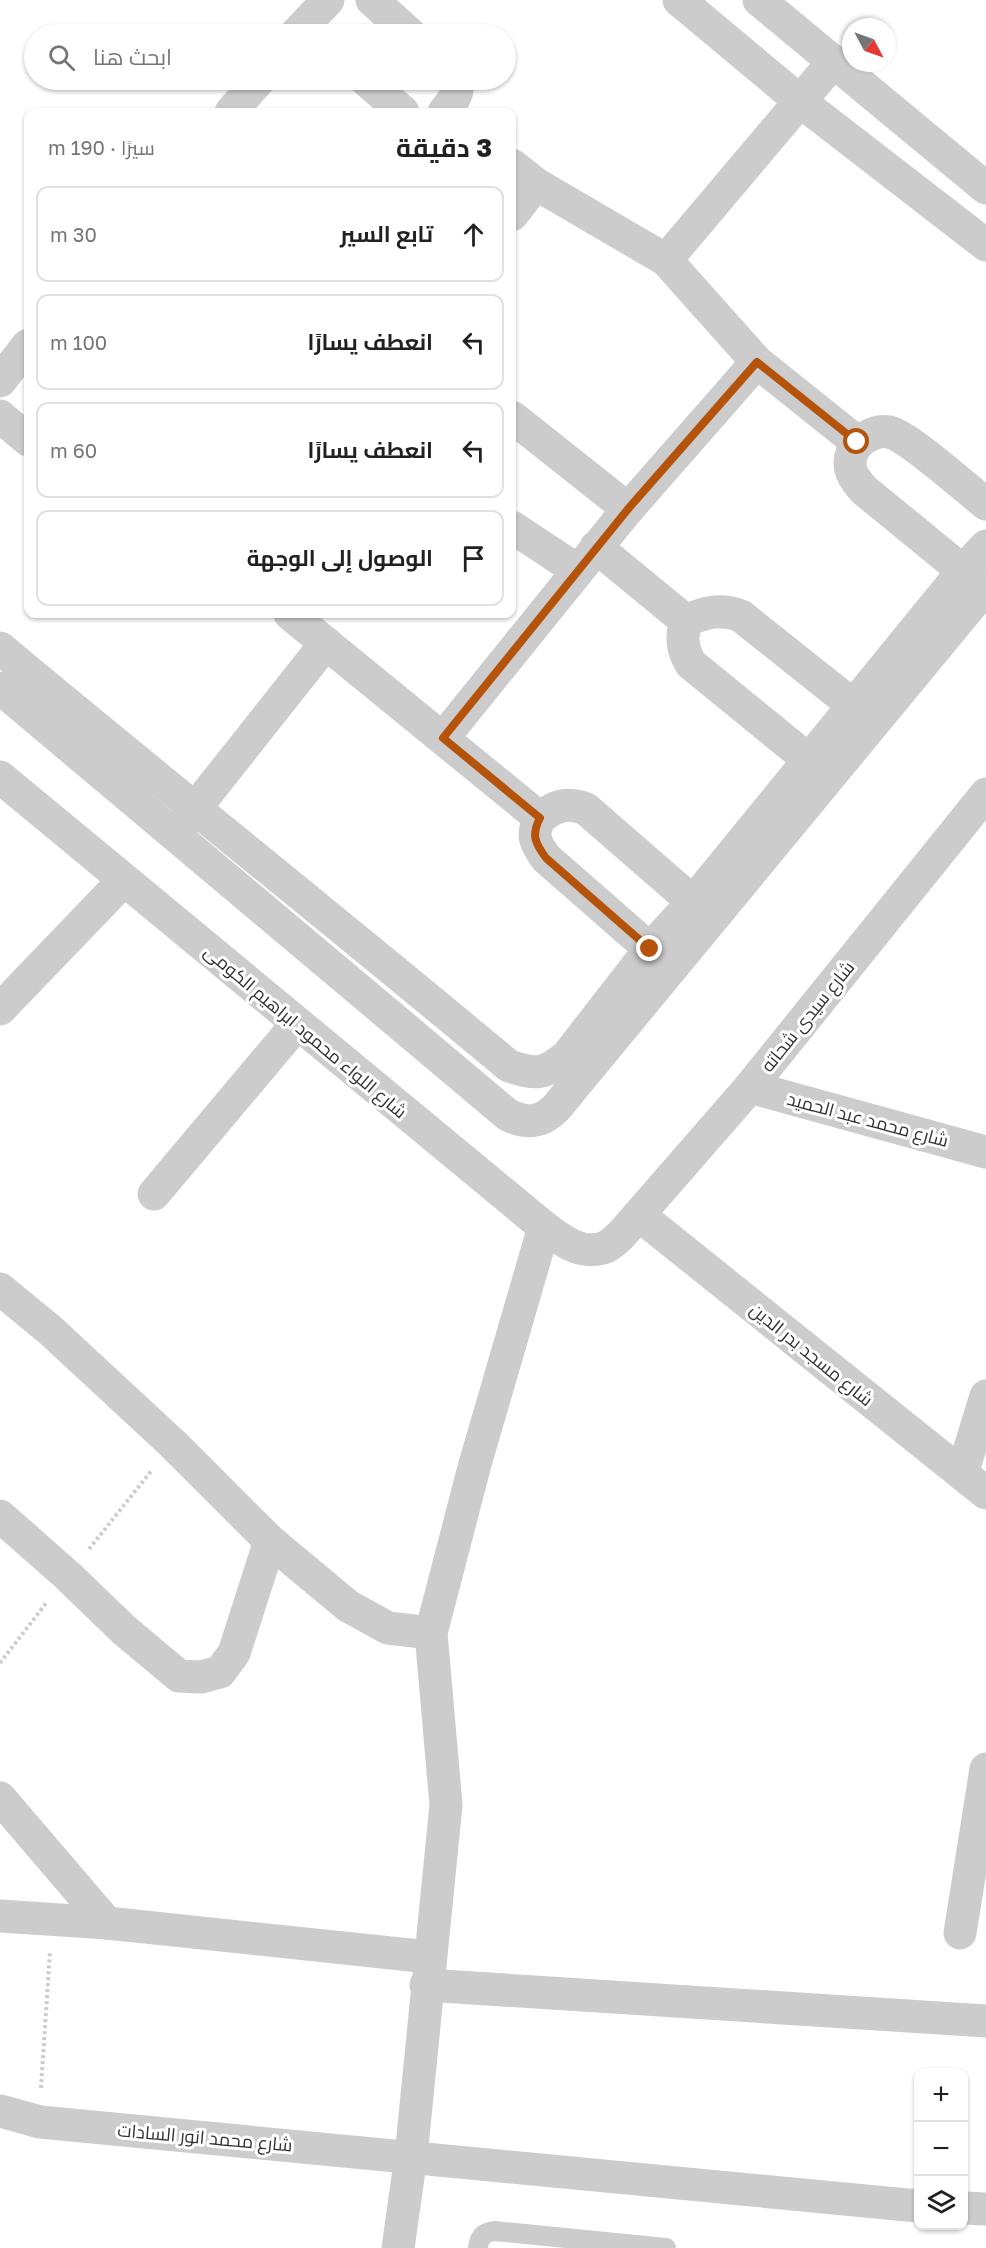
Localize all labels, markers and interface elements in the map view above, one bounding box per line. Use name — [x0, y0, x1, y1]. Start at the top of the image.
north arrow — [842, 18, 896, 72]
search box — [24, 24, 516, 90]
icon: search — [45, 41, 78, 74]
text: ابحث هنا — [93, 43, 172, 70]
text: 3 دقيقة — [396, 132, 492, 163]
text: سيرًا · 190 m — [48, 135, 155, 159]
icon: ahead — [457, 218, 490, 251]
text: تابع السير — [340, 220, 433, 247]
text: 30 m — [50, 222, 97, 246]
icon: left — [457, 326, 490, 359]
text: انعطف يسارًا — [308, 328, 433, 355]
text: 100 m — [50, 330, 107, 354]
route start — [843, 428, 869, 454]
icon: left — [457, 434, 490, 467]
text: انعطف يسارًا — [308, 436, 433, 463]
text: 60 m — [50, 438, 97, 462]
icon: arrive — [457, 542, 490, 575]
text: الوصول إلى الوجهة — [247, 544, 433, 571]
route end — [636, 935, 662, 961]
street label: شارع اللواء محمود ابراهيم الكومى — [199, 940, 412, 1124]
street label: شارع سيدى شحاته — [756, 956, 860, 1077]
street label: شارع محمد عبد الحميد — [785, 1087, 951, 1153]
street label: شارع مسجد بدر الدين — [745, 1298, 878, 1412]
map controls — [914, 2068, 968, 2230]
button: + — [914, 2068, 968, 2122]
street label: شارع محمد انور السادات — [116, 2118, 293, 2158]
button: − — [914, 2122, 968, 2176]
button: layers — [914, 2176, 968, 2230]

